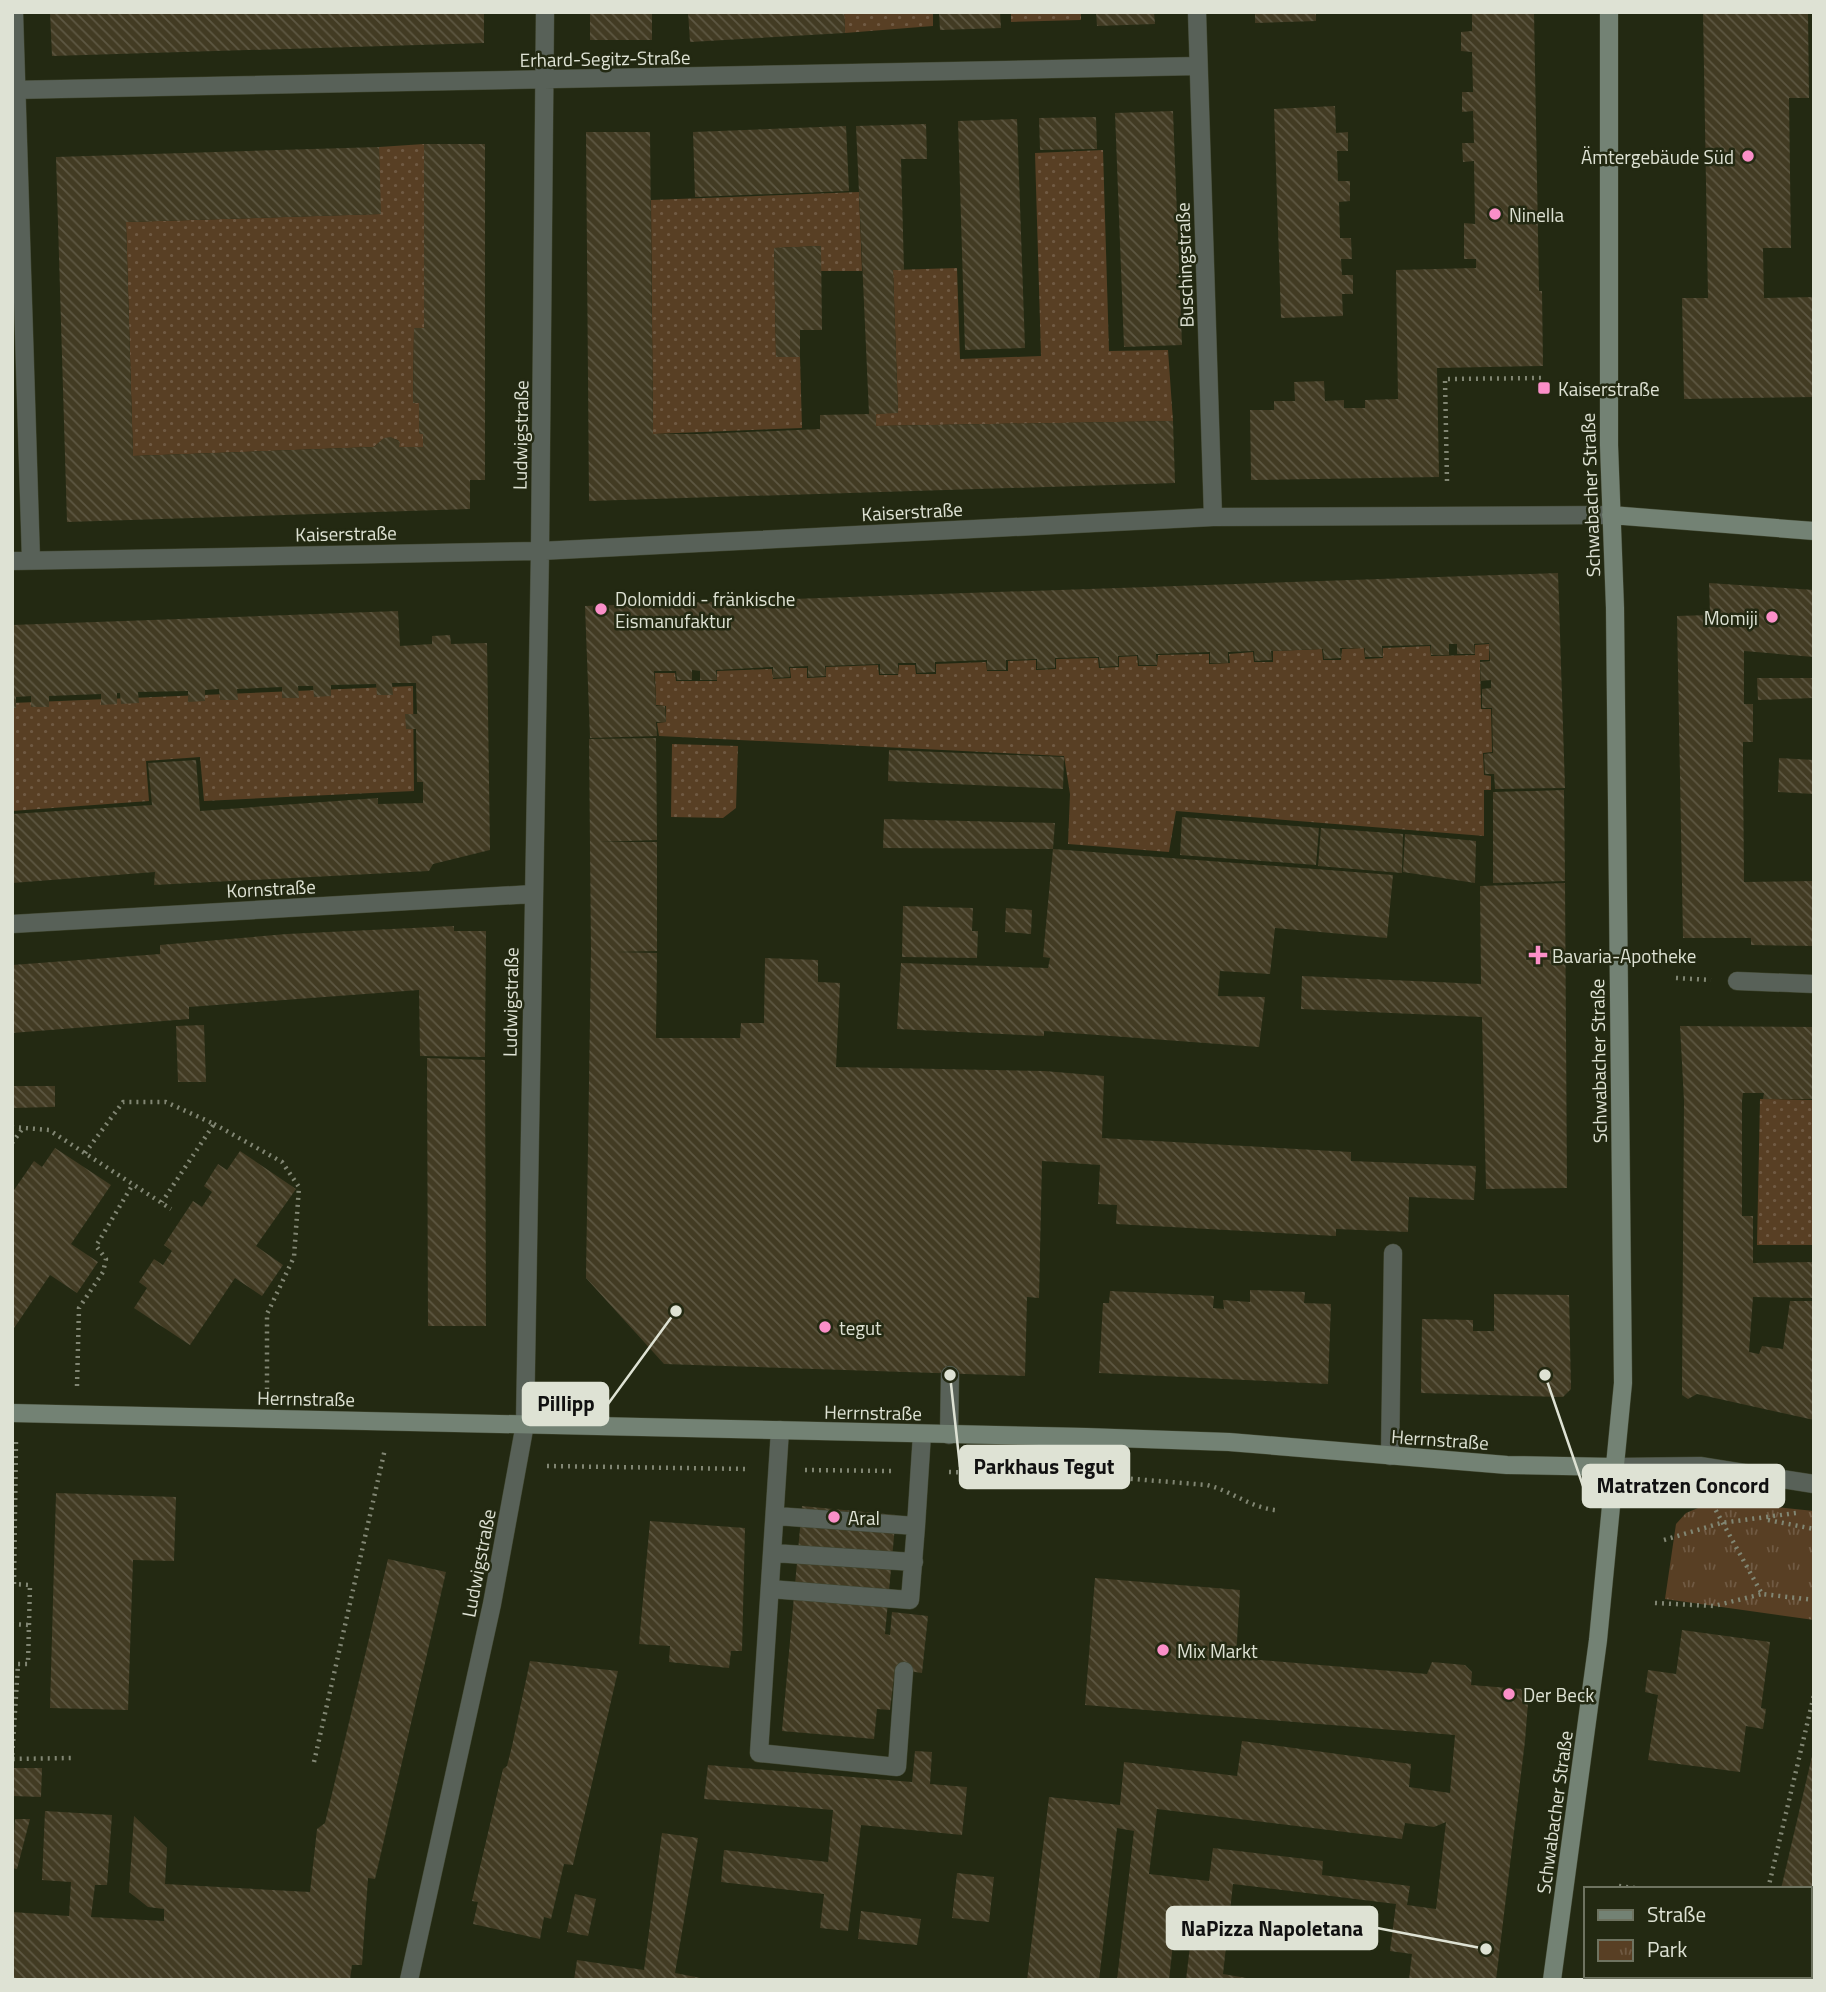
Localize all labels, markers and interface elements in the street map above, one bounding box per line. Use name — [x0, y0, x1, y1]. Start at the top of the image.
street label: Erhard-Segitz-Straße — [519, 42, 691, 74]
place label: Ämtergebäude Süd — [1581, 142, 1734, 171]
marker: Ämtergebäude Süd — [1740, 148, 1756, 164]
place label: Ninella — [1509, 200, 1565, 229]
street label: Buschingstraße — [1167, 202, 1201, 328]
marker: Ninella — [1487, 206, 1503, 222]
place label: Kaiserstraße — [1558, 374, 1660, 403]
street label: Ludwigstraße — [505, 380, 535, 490]
marker: Kaiserstraße — [1536, 380, 1552, 396]
street label: Schwabacher Straße — [1573, 412, 1607, 578]
street label: Kaiserstraße — [861, 494, 963, 528]
street label: Kaiserstraße — [295, 518, 397, 548]
place label: Dolomiddi - fränkische Eismanufaktur — [615, 584, 795, 635]
marker: Dolomiddi - fränkische Eismanufaktur — [593, 601, 609, 617]
place label: Momiji — [1704, 603, 1758, 632]
marker: Momiji — [1764, 609, 1780, 625]
street label: Kornstraße — [226, 871, 316, 905]
place label: Bavaria-Apotheke — [1552, 941, 1696, 970]
street label: Ludwigstraße — [495, 947, 525, 1057]
marker: Bavaria-Apotheke — [1530, 947, 1546, 963]
street label: Schwabacher Straße — [1582, 979, 1614, 1143]
place label: tegut — [839, 1313, 882, 1342]
marker: tegut — [817, 1319, 833, 1335]
street label: Herrnstraße — [257, 1383, 355, 1413]
callout: Pillipp — [523, 1383, 608, 1425]
text: Pillipp — [537, 1387, 595, 1419]
street label: Herrnstraße — [824, 1397, 922, 1427]
street label: Herrnstraße — [1390, 1421, 1490, 1457]
callout: Parkhaus Tegut — [960, 1446, 1129, 1488]
text: Parkhaus Tegut — [974, 1450, 1115, 1482]
callout: Matratzen Concord — [1583, 1465, 1784, 1507]
text: Matratzen Concord — [1597, 1469, 1769, 1501]
place label: Aral — [848, 1503, 880, 1532]
street label: Ludwigstraße — [453, 1506, 503, 1620]
marker: Aral — [826, 1509, 842, 1525]
place label: Mix Markt — [1177, 1636, 1258, 1665]
marker: Mix Markt — [1155, 1642, 1171, 1658]
place label: Der Beck — [1523, 1680, 1594, 1709]
marker: Der Beck — [1501, 1686, 1517, 1702]
street label: Schwabacher Straße — [1528, 1729, 1580, 1895]
legend — [1584, 1887, 1812, 1978]
text: Straße — [1647, 1898, 1706, 1930]
callout: NaPizza Napoletana — [1167, 1907, 1377, 1949]
text: NaPizza Napoletana — [1181, 1912, 1364, 1944]
text: Park — [1647, 1933, 1687, 1965]

